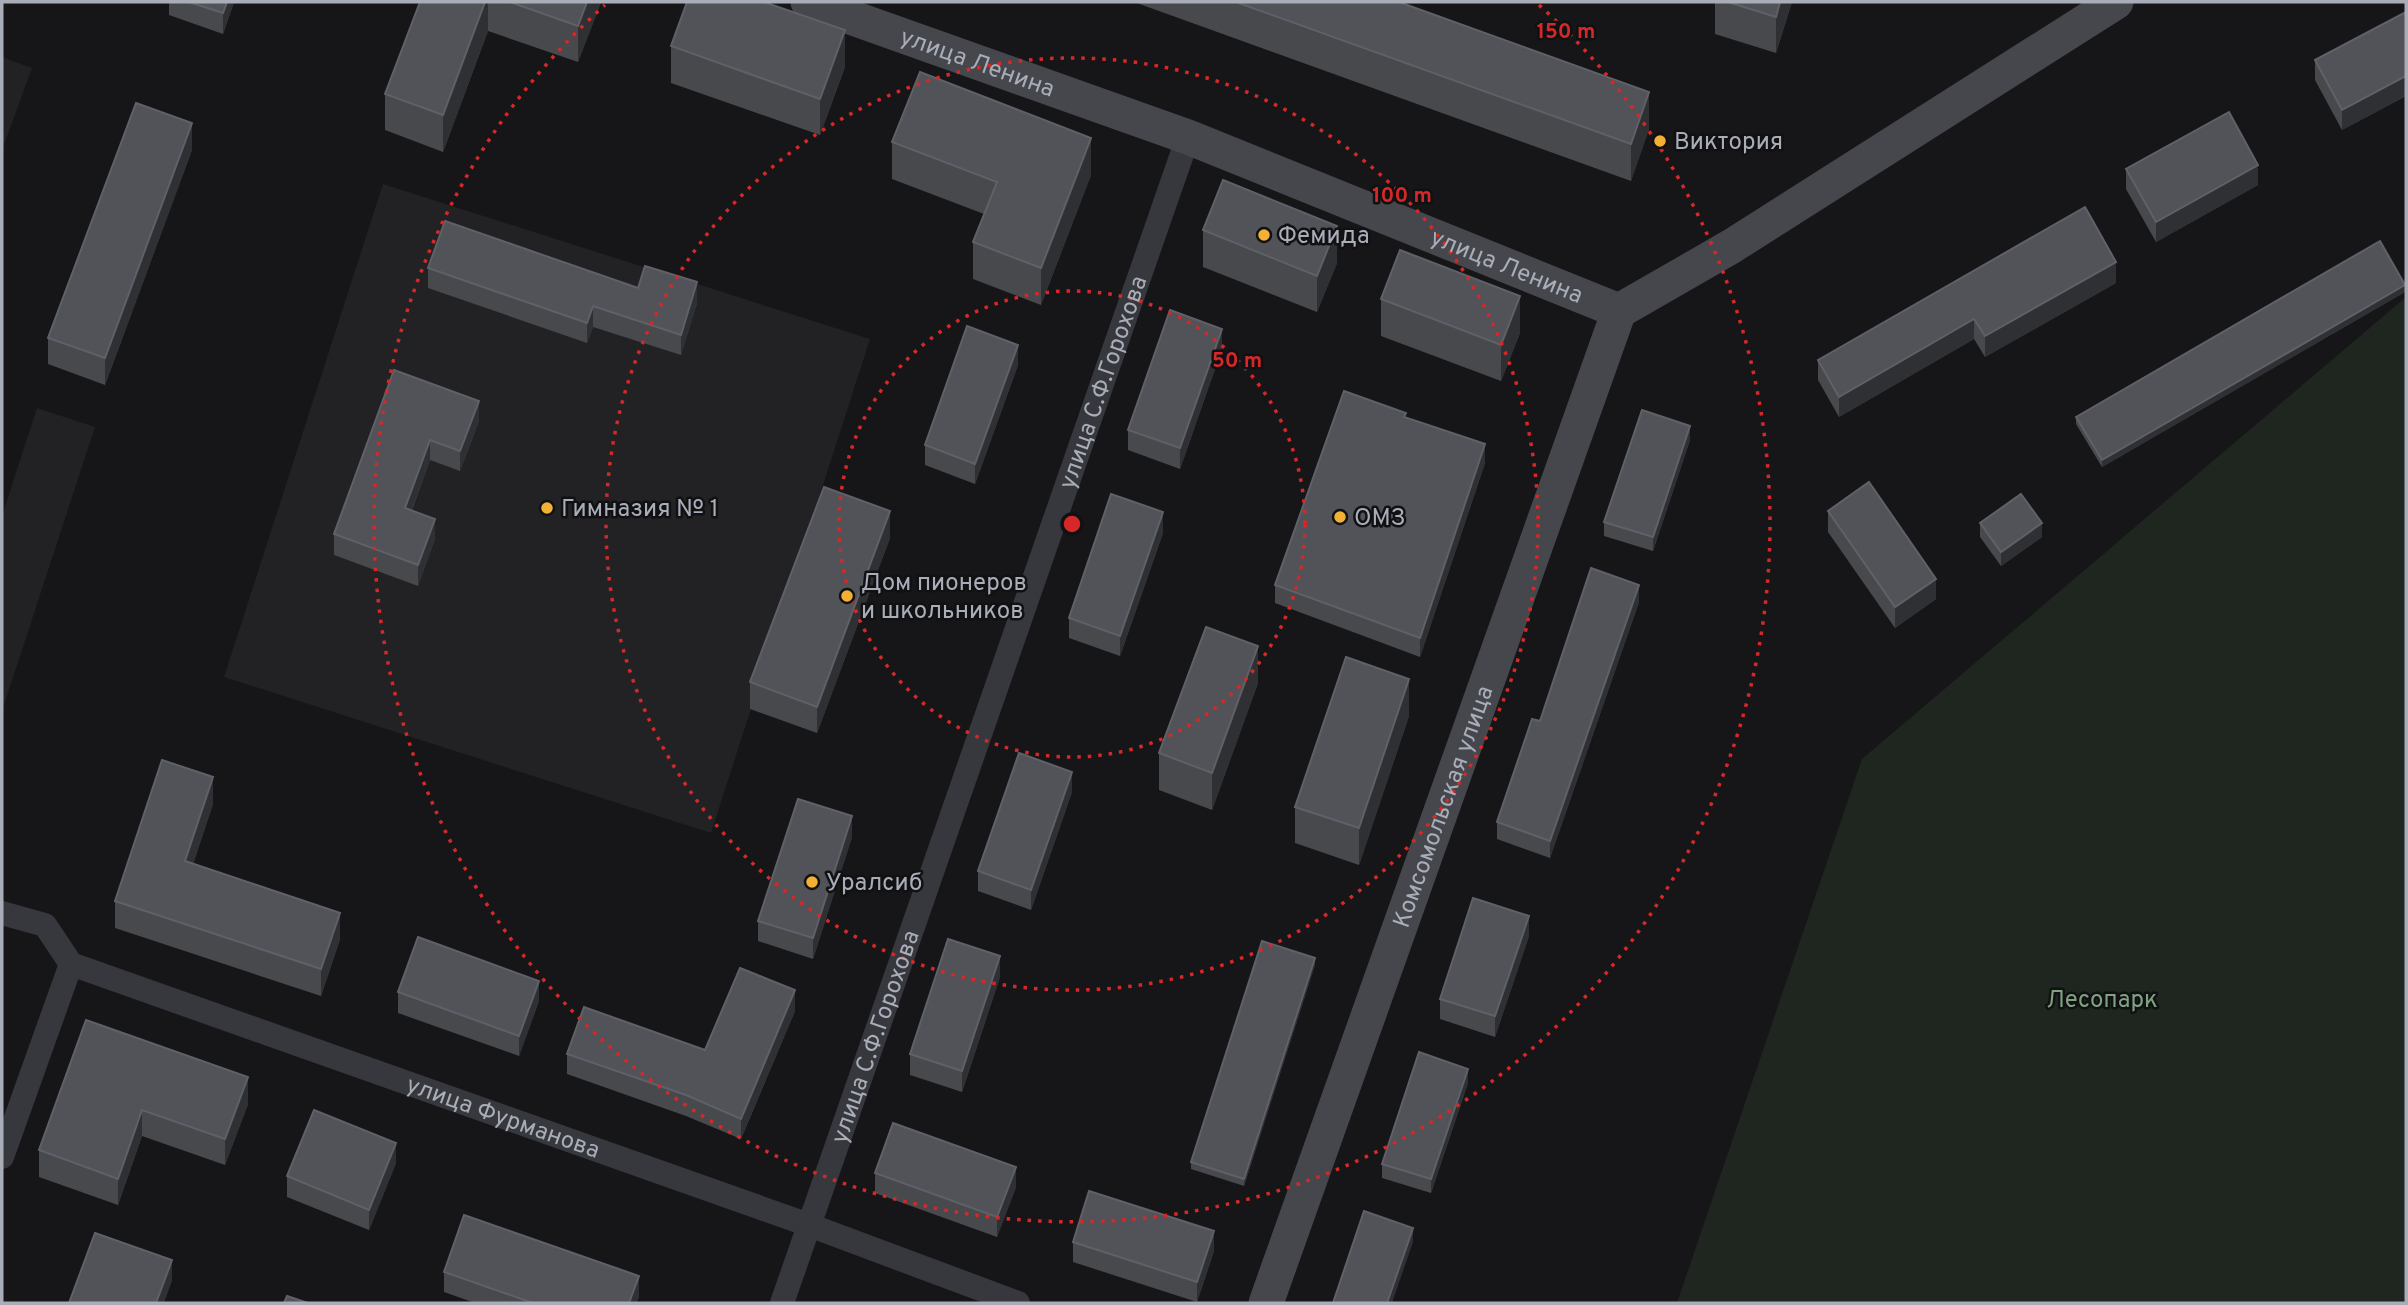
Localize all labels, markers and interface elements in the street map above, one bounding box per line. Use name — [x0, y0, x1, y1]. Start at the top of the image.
text: 150 m — [1537, 19, 1595, 46]
street label: улица Ленина — [896, 23, 1058, 105]
place label: Виктория — [1674, 128, 1783, 158]
marker: Виктория — [1652, 133, 1668, 149]
text: 100 m — [1372, 183, 1432, 210]
place label: Фемида — [1278, 222, 1370, 252]
street label: улица Ленина — [1425, 223, 1587, 312]
marker: Фемида — [1256, 227, 1272, 243]
street label: улица С.Ф.Горохова — [1054, 272, 1155, 494]
text: 50 m — [1212, 348, 1262, 375]
place label: Гимназия № 1 — [561, 495, 719, 525]
marker: Гимназия № 1 — [539, 500, 555, 516]
place label: ОМЗ — [1354, 504, 1406, 534]
marker: ОМЗ — [1332, 509, 1348, 525]
centre of rings — [1060, 512, 1084, 536]
place label: Дом пионеров и школьников — [861, 569, 1027, 627]
marker: Дом пионеров и школьников — [839, 588, 855, 604]
street label: Комсомольская улица — [1388, 682, 1501, 932]
place label: Уралсиб — [826, 869, 922, 899]
marker: Уралсиб — [804, 874, 820, 890]
street label: улица С.Ф.Горохова — [826, 927, 928, 1148]
park label: Лесопарк — [2046, 986, 2158, 1016]
street label: улица Фурманова — [402, 1071, 603, 1167]

